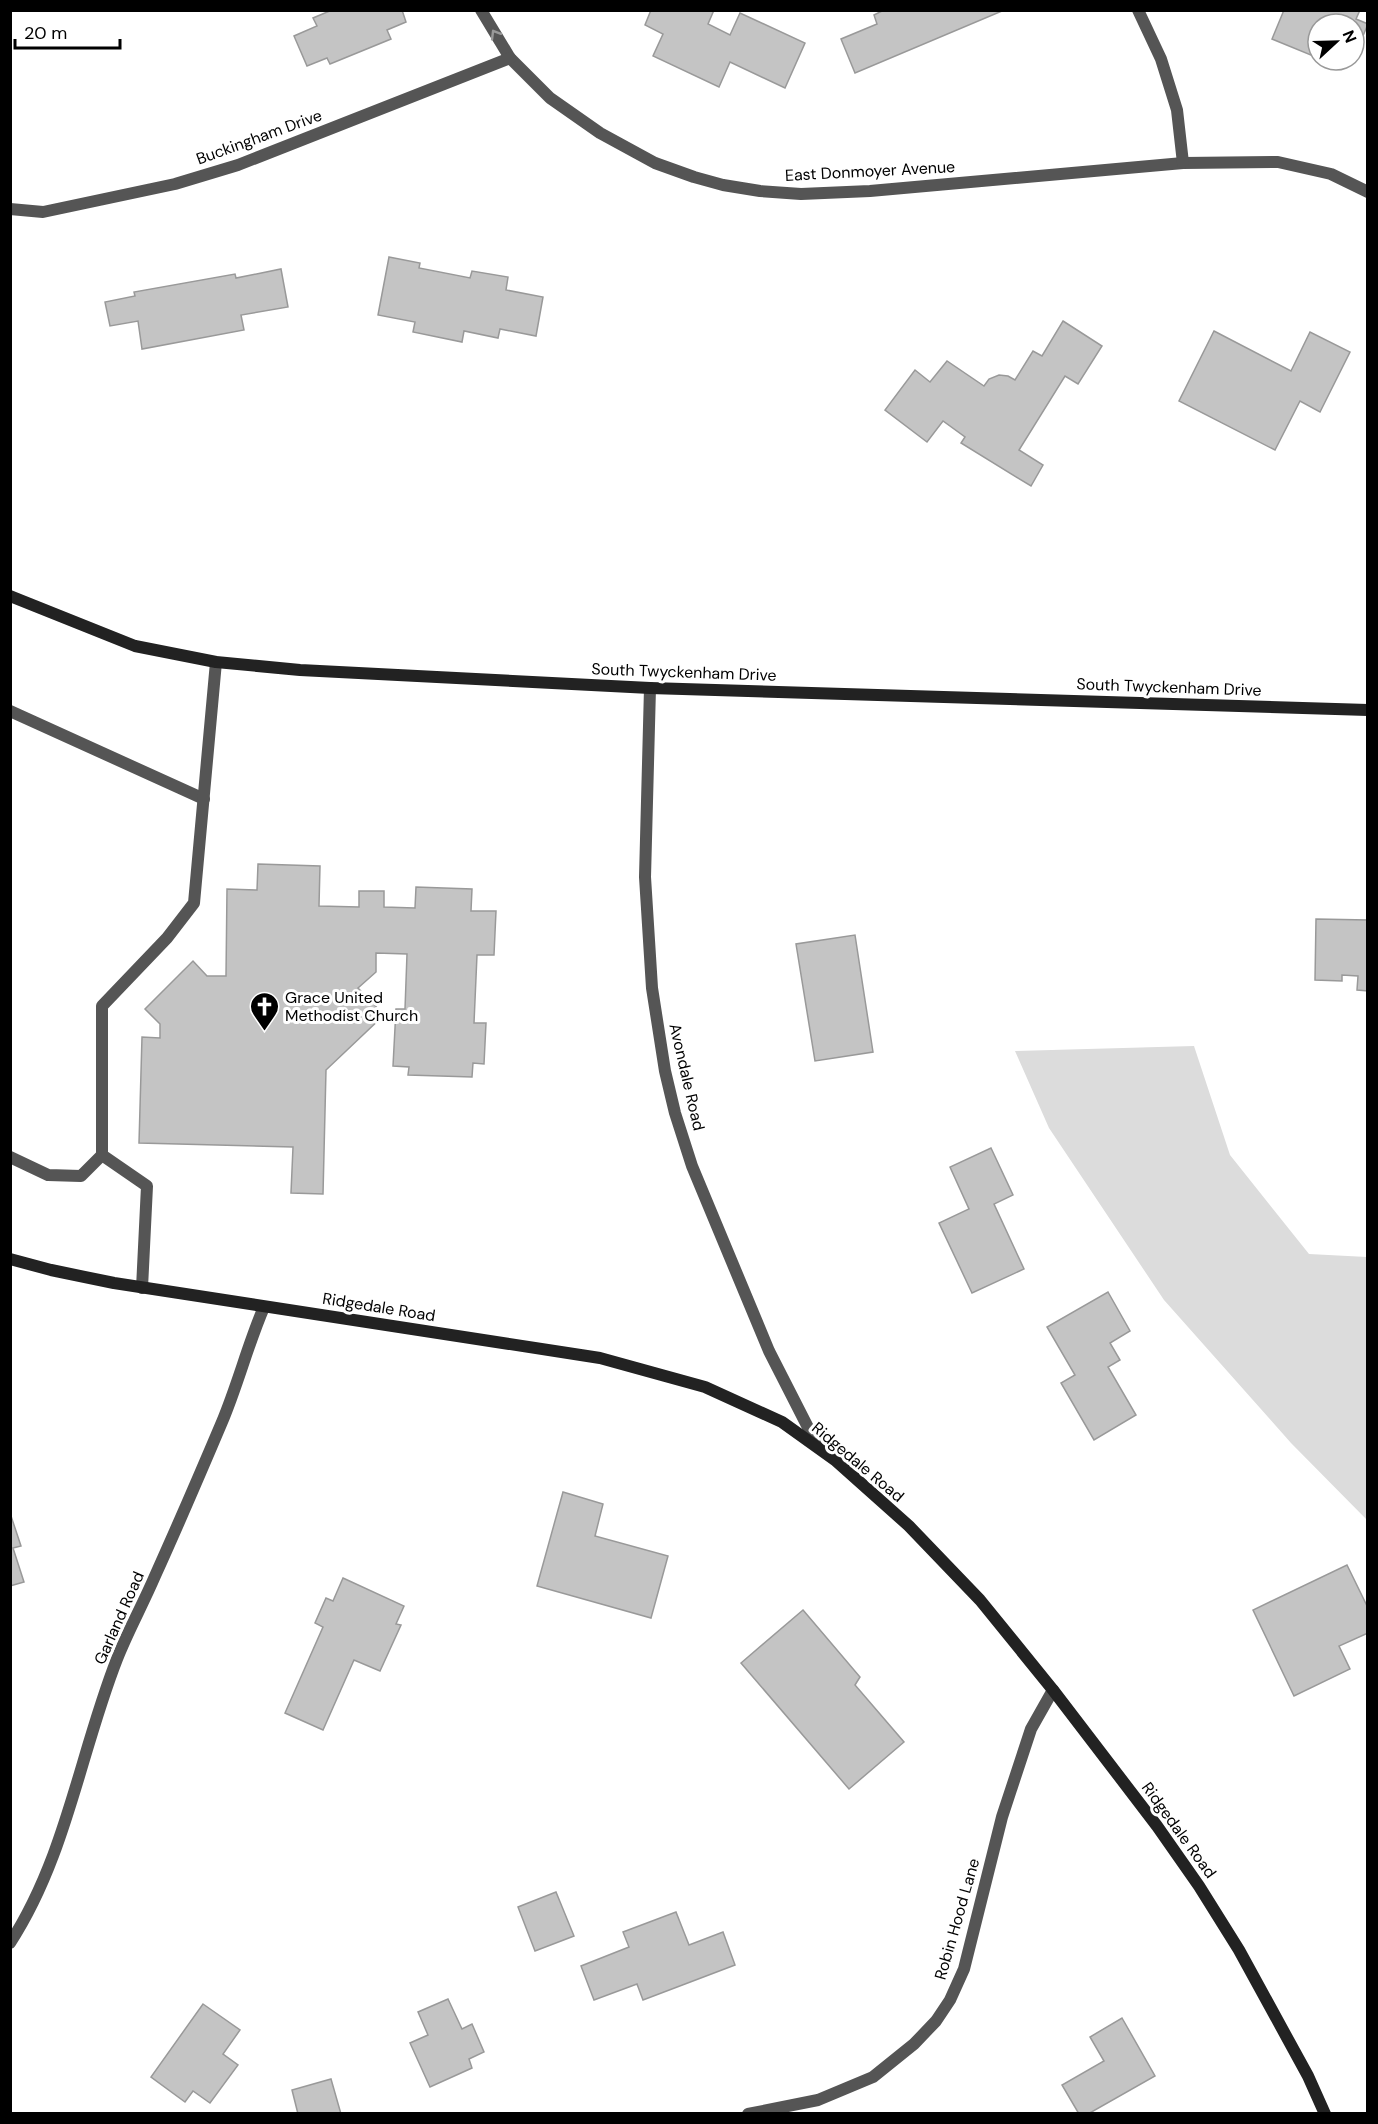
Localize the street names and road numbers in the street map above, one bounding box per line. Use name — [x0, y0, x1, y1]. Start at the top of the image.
street label: Buckingham Drive — [193, 105, 325, 169]
street label: East Donmoyer Avenue — [784, 156, 956, 186]
street label: South Twyckenham Drive — [591, 658, 777, 686]
street label: South Twyckenham Drive — [1076, 673, 1262, 701]
street label: Avondale Road — [664, 1021, 710, 1133]
street label: Ridgedale Road — [321, 1288, 437, 1326]
street label: Ridgedale Road — [808, 1417, 908, 1507]
street label: Garland Road — [89, 1568, 149, 1668]
street label: Ridgedale Road — [1137, 1778, 1221, 1882]
street label: Robin Hood Lane — [930, 1856, 984, 1982]

